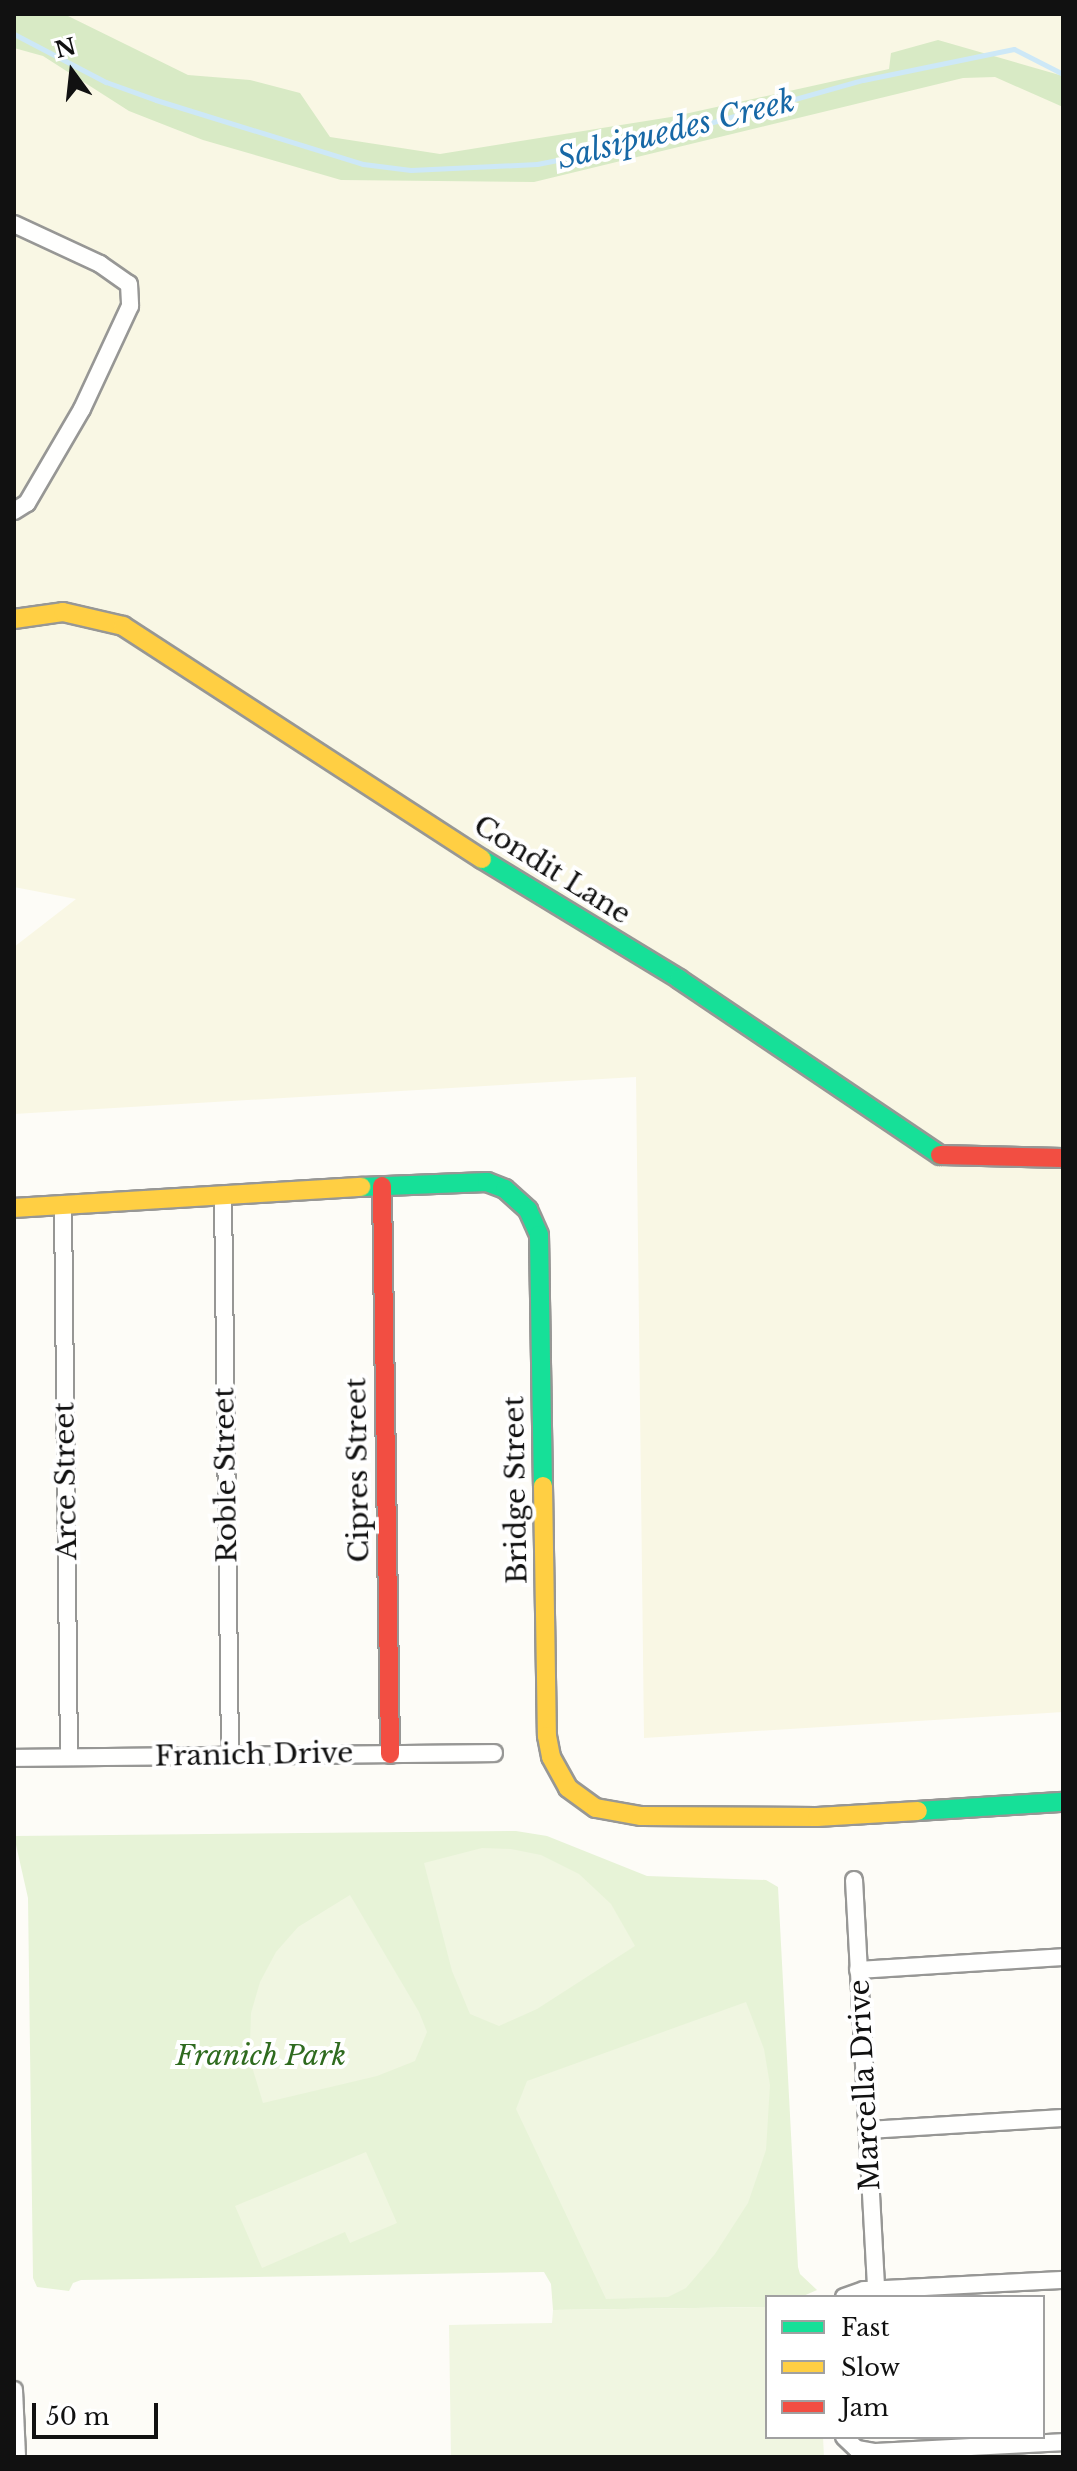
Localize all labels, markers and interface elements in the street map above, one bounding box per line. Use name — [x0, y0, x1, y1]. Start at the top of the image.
north arrow — [32, 32, 112, 112]
text: N — [52, 33, 79, 64]
water label: Salsipuedes Creek — [553, 83, 799, 177]
street label: Condit Lane — [467, 809, 637, 931]
street label: Cipres Street — [340, 1377, 376, 1563]
street label: Roble Street — [208, 1387, 244, 1563]
street label: Bridge Street — [498, 1396, 534, 1584]
street label: Arce Street — [48, 1402, 84, 1560]
street label: Franich Drive — [154, 1736, 354, 1774]
street label: Marcella Drive — [843, 1978, 887, 2192]
park label: Franich Park — [175, 2039, 347, 2073]
legend — [765, 2295, 1045, 2439]
text: Fast — [841, 2313, 889, 2342]
text: Slow — [841, 2353, 900, 2382]
scale bar — [36, 2387, 162, 2437]
text: Jam — [841, 2393, 889, 2422]
text: 50 m — [46, 2402, 109, 2431]

